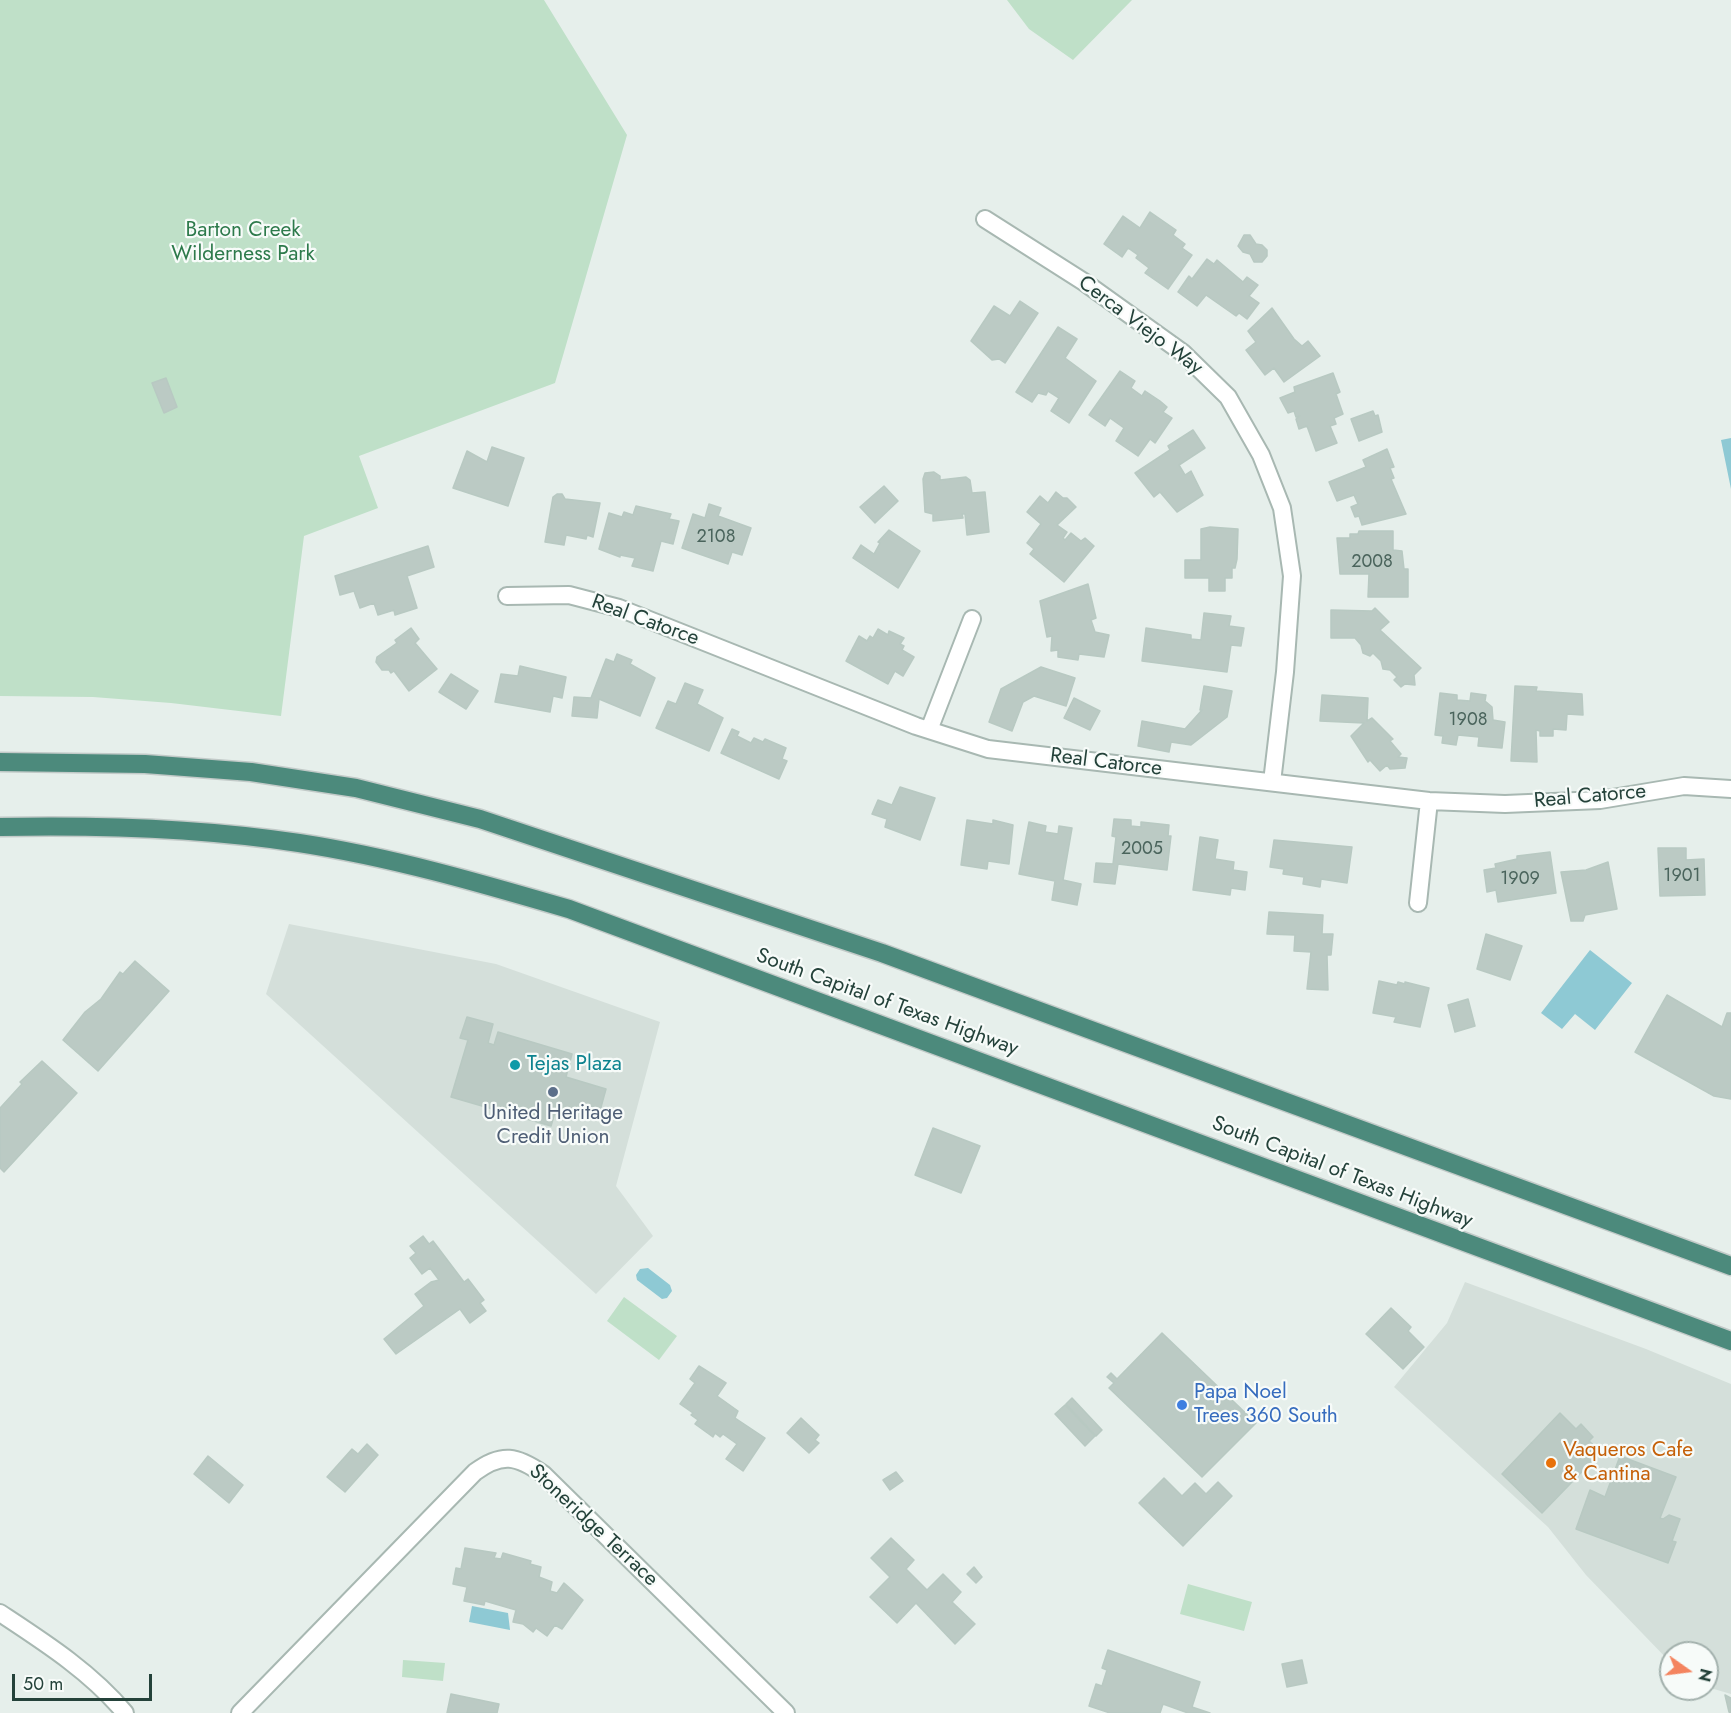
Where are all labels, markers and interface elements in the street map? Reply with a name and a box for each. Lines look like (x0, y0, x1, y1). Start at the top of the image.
park label: Barton Creek Wilderness Park (171, 218, 315, 268)
street label: Cerca Viejo Way (1073, 271, 1207, 381)
house number: 2108 (697, 527, 735, 549)
house number: 2008 (1351, 552, 1393, 574)
street label: Real Catorce (588, 590, 702, 652)
house number: 1908 (1448, 710, 1488, 732)
street label: Real Catorce (1049, 744, 1163, 782)
street label: Real Catorce (1533, 780, 1647, 814)
house number: 2005 (1121, 839, 1163, 861)
house number: 1901 (1663, 866, 1701, 888)
house number: 1909 (1500, 869, 1540, 891)
street label: South Capital of Texas Highway (753, 944, 1021, 1062)
place label: Tejas Plaza (527, 1052, 622, 1078)
marker: Tejas Plaza (508, 1058, 522, 1072)
marker: United Heritage Credit Union (546, 1085, 560, 1099)
place label: United Heritage Credit Union (483, 1101, 623, 1151)
street label: South Capital of Texas Highway (1208, 1112, 1476, 1234)
place label: Papa Noel Trees 360 South (1194, 1380, 1338, 1430)
marker: Papa Noel Trees 360 South (1175, 1398, 1189, 1412)
place label: Vaqueros Cafe & Cantina (1563, 1438, 1693, 1488)
marker: Vaqueros Cafe & Cantina (1544, 1456, 1558, 1470)
street label: Stoneridge Terrace (523, 1460, 663, 1592)
north arrow (1659, 1641, 1719, 1701)
scale bar (15, 1662, 154, 1700)
text: N (1692, 1666, 1718, 1684)
text: 50 m (23, 1671, 63, 1697)

